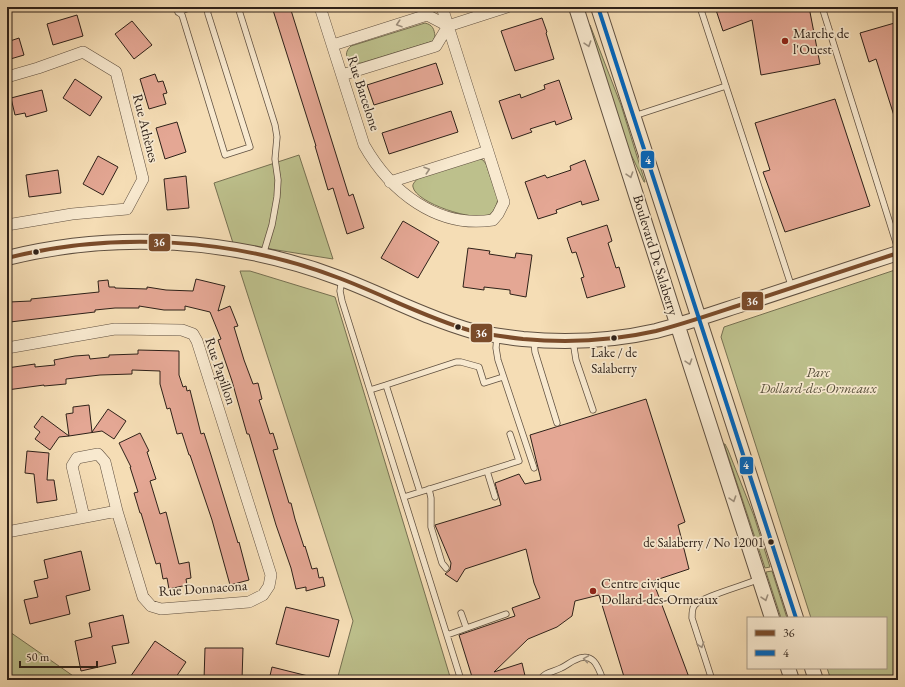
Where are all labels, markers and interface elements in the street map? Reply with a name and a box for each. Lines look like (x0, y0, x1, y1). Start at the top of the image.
one-way arrow (395, 19, 402, 28)
place label: Marche de l'Ouest (793, 24, 850, 58)
marker: Marche de l'Ouest (780, 36, 790, 46)
one-way arrow (583, 40, 592, 47)
street label: Rue Barcelone (343, 53, 385, 133)
street label: Rue Athènes (129, 92, 163, 164)
line badge: 4 (640, 150, 655, 169)
text: 4 (645, 153, 651, 167)
one-way arrow (424, 166, 431, 175)
one-way arrow (626, 171, 634, 178)
street label: Boulevard De Salaberry (629, 192, 683, 318)
line badge: 36 (148, 233, 171, 252)
text: 36 (153, 235, 165, 249)
unlabelled marker (31, 247, 41, 257)
line badge: 36 (741, 291, 764, 311)
text: 36 (746, 294, 758, 308)
unlabelled marker (453, 322, 463, 332)
line badge: 36 (470, 323, 493, 343)
text: 36 (475, 326, 487, 340)
marker: Lake / de Salaberry (609, 333, 619, 343)
street label: Rue Papillon (201, 335, 241, 408)
place label: Lake / de Salaberry (591, 344, 637, 377)
one-way arrow (684, 358, 693, 365)
park label: Parc Dollard-des-Ormeaux (759, 363, 877, 397)
line badge: 4 (739, 456, 754, 475)
text: 4 (743, 458, 749, 472)
one-way arrow (728, 496, 737, 503)
place label: de Salaberry / No 12001 (643, 534, 764, 551)
marker: de Salaberry / No 12001 (766, 537, 776, 547)
place label: Centre civique Dollard-des-Ormeaux (601, 574, 718, 608)
street label: Rue Donnacona (158, 576, 248, 600)
marker: Centre civique Dollard-des-Ormeaux (588, 586, 598, 596)
one-way arrow (760, 595, 769, 602)
legend (747, 617, 887, 669)
text: 36 (783, 625, 795, 641)
one-way arrow (696, 641, 705, 648)
scale bar (20, 643, 97, 669)
text: 4 (783, 645, 789, 661)
text: 50 m (26, 649, 50, 665)
one-way arrow (583, 655, 590, 664)

